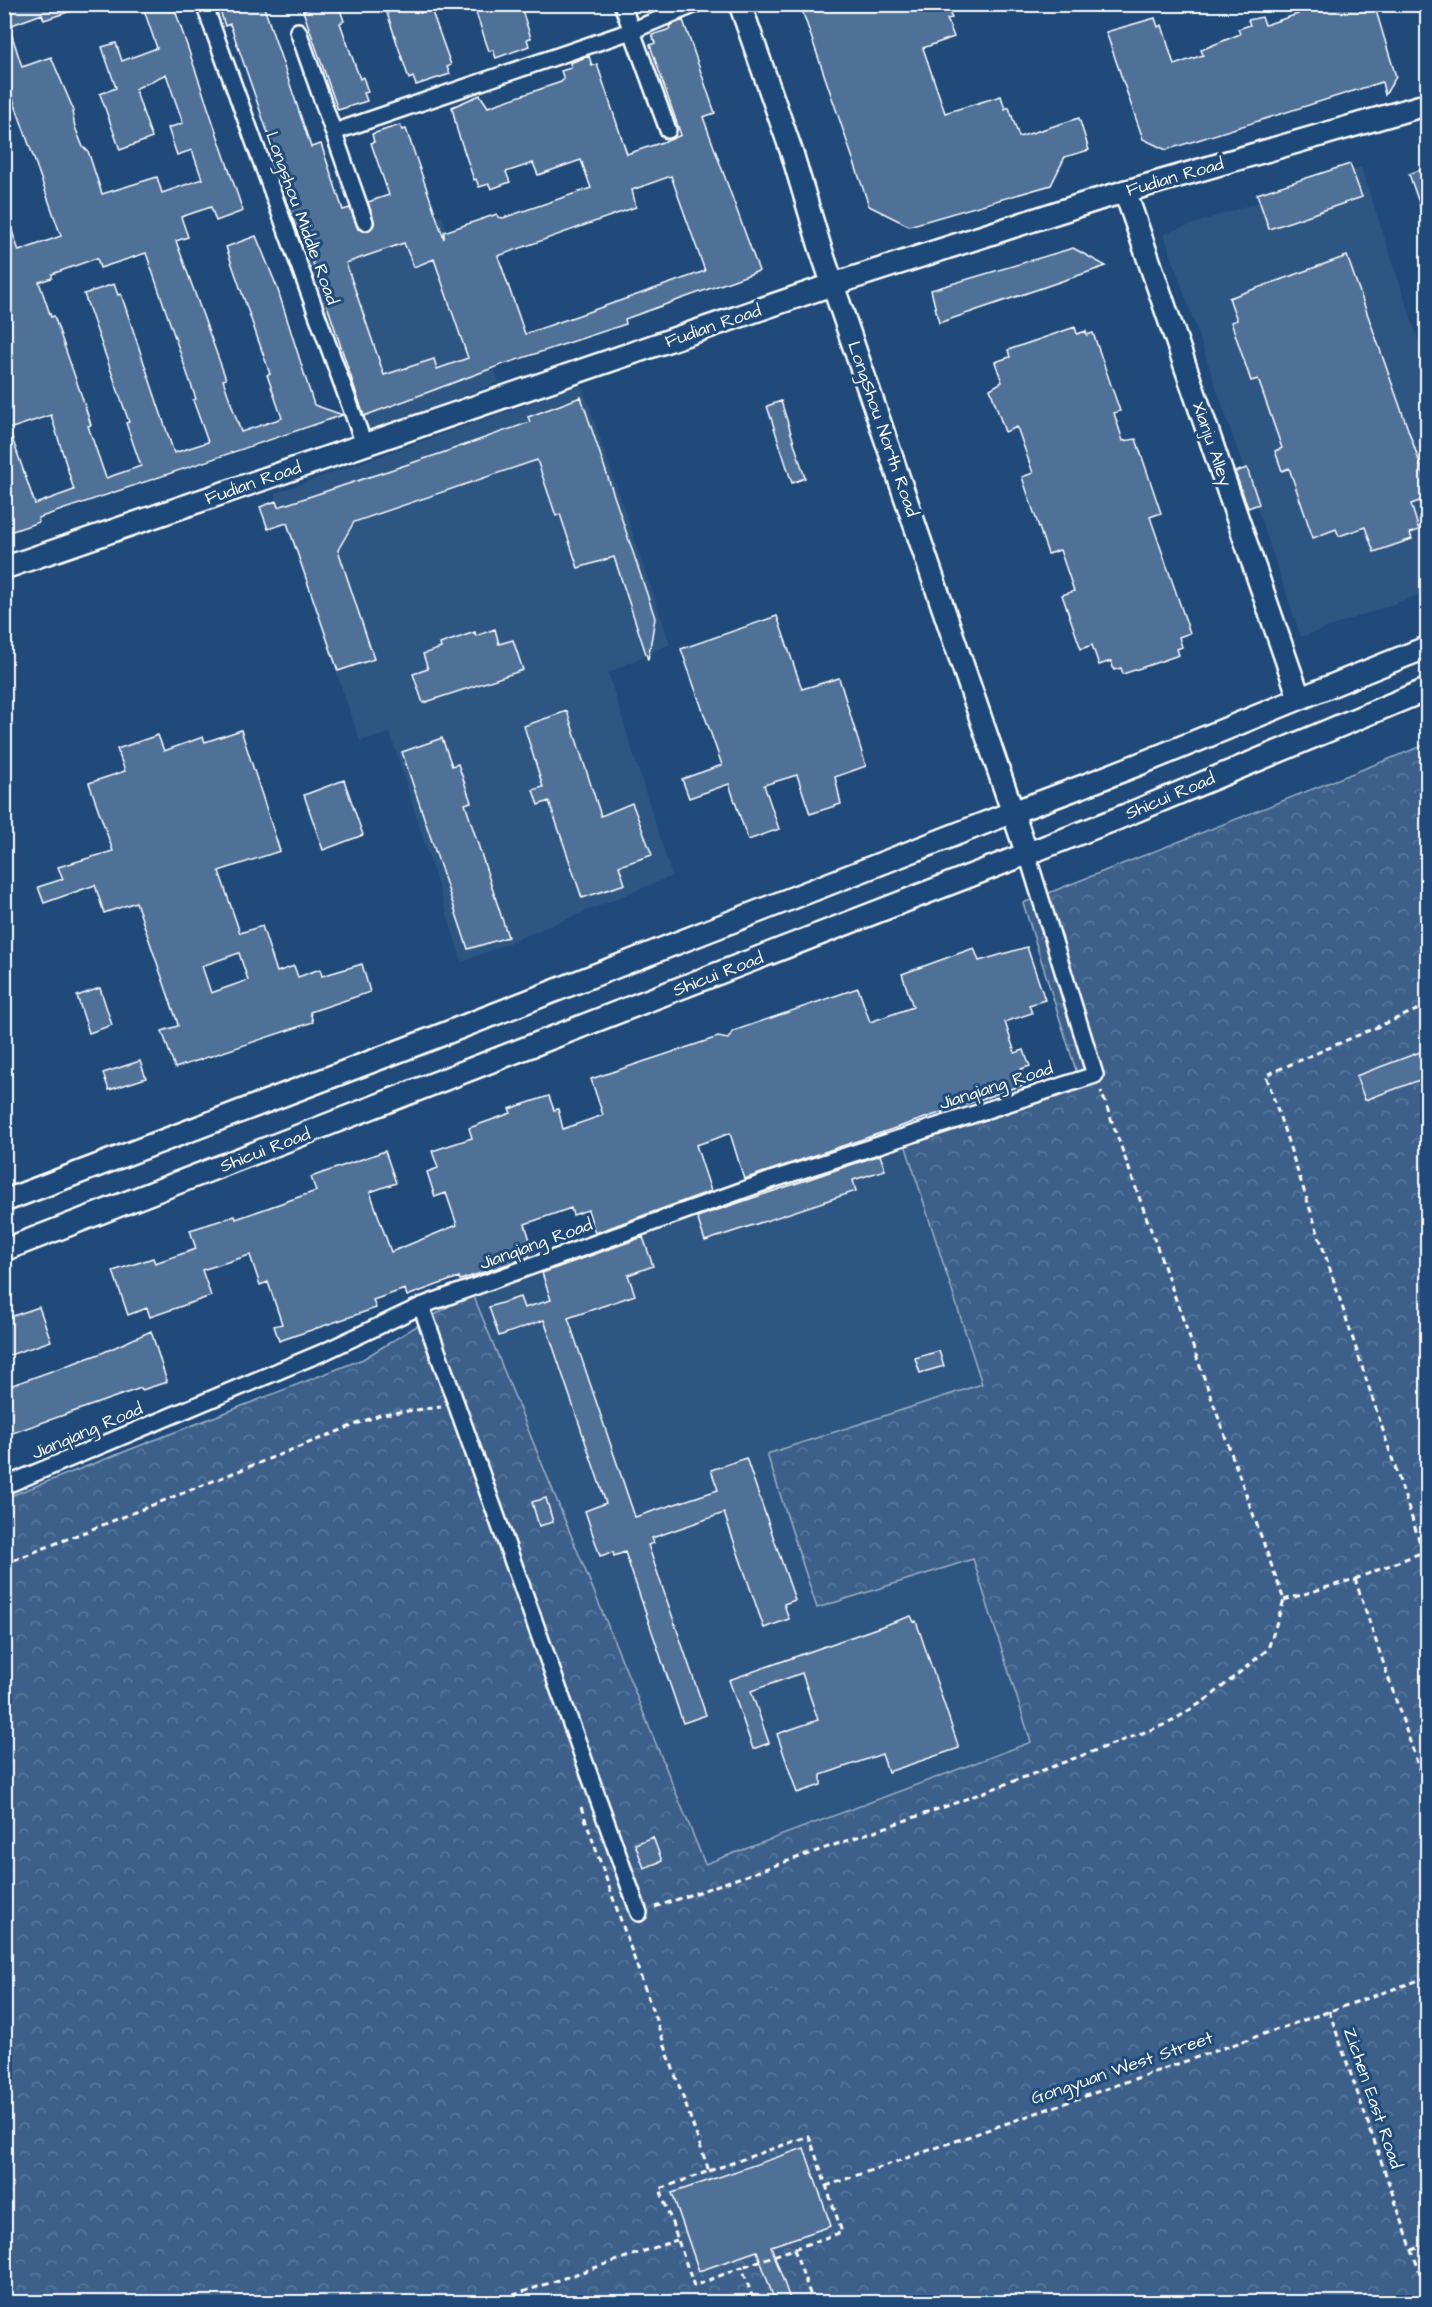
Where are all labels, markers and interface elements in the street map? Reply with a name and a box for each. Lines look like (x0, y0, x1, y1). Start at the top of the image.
street label: Longshou Middle Road (258, 128, 345, 308)
street label: Fudian Road (1123, 151, 1227, 203)
street label: Fudian Road (662, 298, 764, 354)
street label: LongShou North Road (840, 338, 925, 520)
street label: Xianju Alley (1185, 398, 1238, 490)
street label: Fudian Road (202, 455, 304, 511)
street label: Shicui Road (1121, 766, 1219, 826)
street label: Shicui Road (669, 945, 767, 1003)
street label: Jianqiang Road (936, 1056, 1056, 1117)
street label: Shicui Road (216, 1121, 314, 1179)
street label: Jianqiang Road (476, 1212, 596, 1277)
street label: Jianqiang Road (28, 1396, 147, 1467)
street label: Zichen East Road (1337, 2024, 1409, 2172)
street label: Gongyuan West Street (1028, 2025, 1217, 2112)

